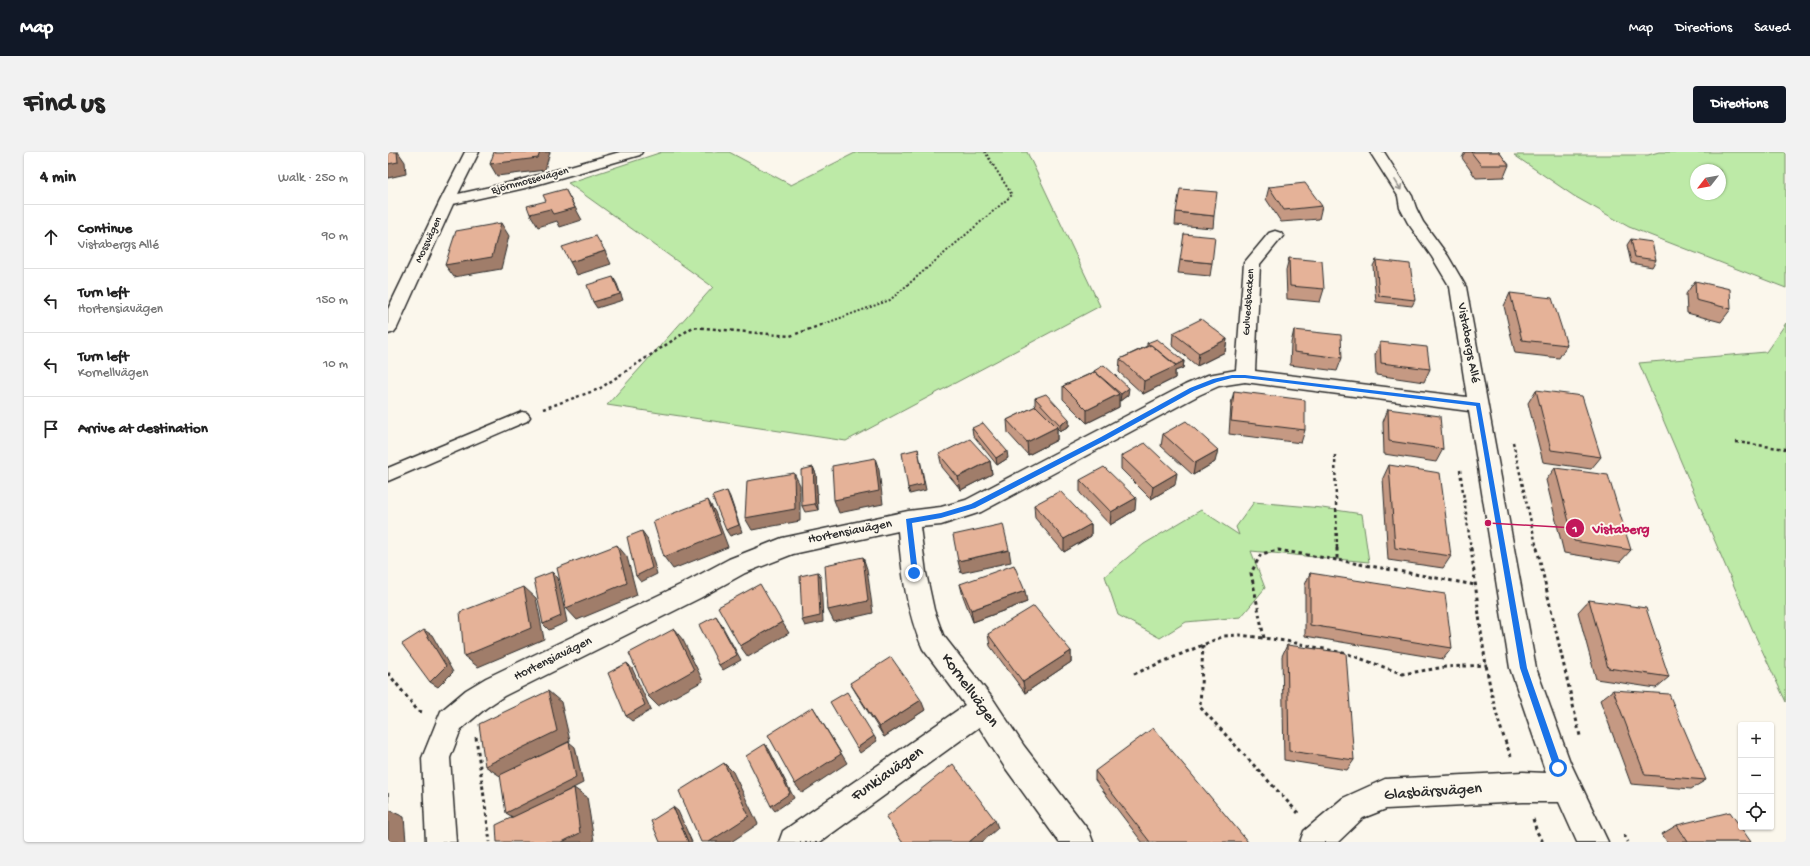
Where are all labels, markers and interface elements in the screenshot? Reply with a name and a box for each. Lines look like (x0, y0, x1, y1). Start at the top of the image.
text: Map (20, 17, 53, 40)
text: Map (1629, 20, 1653, 37)
text: Directions (1675, 20, 1732, 37)
text: Saved (1754, 20, 1790, 37)
button: Directions (1693, 86, 1786, 123)
text: Find us (24, 88, 104, 121)
north arrow (1690, 164, 1726, 200)
street label: Björnmossevägen (489, 165, 570, 197)
text: 4 min (40, 168, 76, 188)
text: Walk · 250 m (278, 171, 348, 186)
one-way arrow (1394, 179, 1402, 190)
street label: Mossvägen (413, 214, 445, 265)
text: Continue (78, 220, 132, 238)
icon: ahead (40, 226, 62, 248)
text: 90 m (322, 229, 348, 244)
text: Vistabergs Allé (78, 238, 159, 253)
street label: Gulvedsbacken (1241, 267, 1257, 336)
text: Turn left (78, 284, 129, 302)
icon: left (40, 290, 62, 312)
text: 150 m (316, 293, 348, 308)
street label: Vistabergs Allé (1453, 301, 1482, 384)
text: Hortensiavägen (78, 302, 163, 317)
text: Turn left (78, 348, 129, 366)
icon: left (40, 354, 62, 376)
text: 10 m (323, 357, 348, 372)
text: Kornellvägen (78, 366, 148, 381)
icon: arrive (40, 418, 62, 440)
text: Arrive at destination (78, 420, 208, 438)
callout: Vistaberg (1565, 515, 1658, 541)
street label: Hortensiavägen (807, 516, 894, 547)
text: Vistaberg (1592, 522, 1650, 539)
text: 1 (1572, 523, 1578, 537)
route end (905, 564, 923, 582)
street label: Hortensiavägen (512, 633, 595, 684)
street label: Kornellvägen (936, 650, 1002, 732)
map controls (1738, 722, 1774, 830)
button: + (1738, 722, 1774, 758)
street label: Funkiavägen (847, 743, 928, 807)
button: − (1738, 758, 1774, 794)
route start (1549, 759, 1567, 777)
street label: Glasbärsvägen (1383, 780, 1483, 806)
button: locate (1738, 794, 1774, 830)

